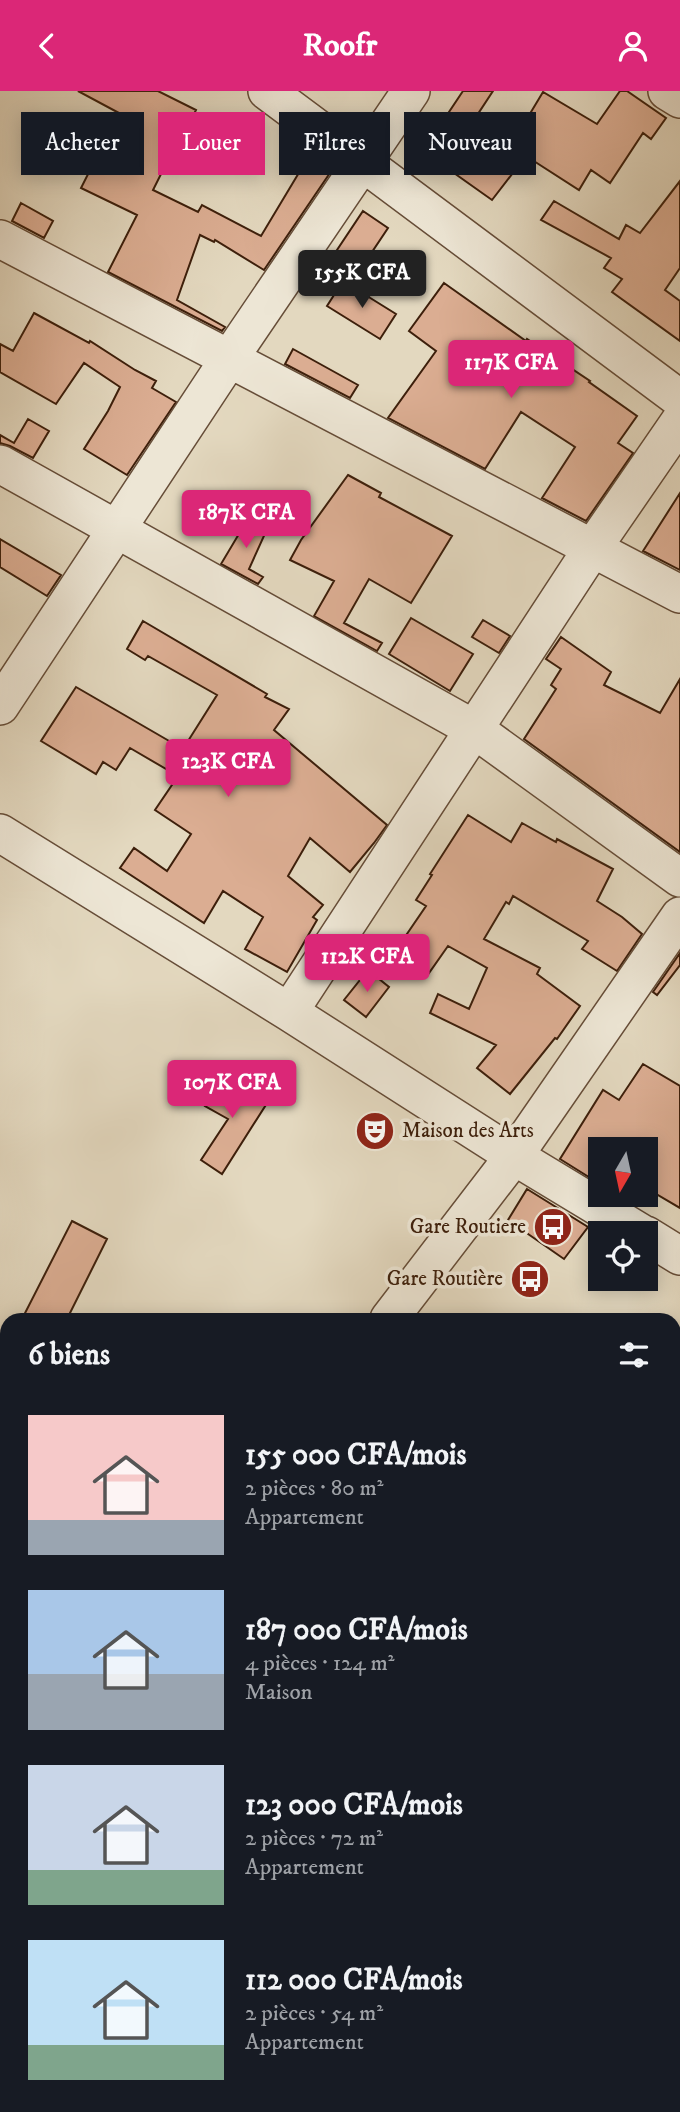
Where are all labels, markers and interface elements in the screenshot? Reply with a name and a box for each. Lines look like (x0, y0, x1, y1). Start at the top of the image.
text: Roofr (303, 26, 377, 66)
icon: back (28, 27, 66, 65)
icon: person (614, 27, 652, 65)
chip: Acheter (21, 112, 144, 175)
chip: Louer (158, 112, 265, 175)
chip: Filtres (279, 112, 390, 175)
chip: Nouveau (404, 112, 536, 175)
pin: 155K CFA (290, 251, 434, 310)
text: 155K CFA (314, 258, 410, 287)
pin: 117K CFA (439, 341, 583, 400)
text: 117K CFA (464, 348, 558, 377)
pin: 187K CFA (174, 491, 318, 550)
text: 187K CFA (198, 498, 294, 527)
pin: 123K CFA (156, 739, 300, 799)
text: 123K CFA (182, 747, 274, 776)
pin: 112K CFA (295, 935, 439, 994)
text: 112K CFA (321, 942, 413, 971)
pin: 107K CFA (160, 1061, 304, 1120)
text: 107K CFA (183, 1068, 281, 1097)
theatre icon: Maison des Arts (354, 1110, 396, 1152)
place label: Maison des Arts (402, 1118, 534, 1144)
north arrow (588, 1137, 658, 1207)
map controls (588, 1137, 658, 1291)
bus stop icon: Gare Routiere (532, 1206, 574, 1248)
place label: Gare Routiere (410, 1214, 526, 1240)
button: locate (588, 1221, 658, 1291)
bus stop icon: Gare Routière (509, 1258, 551, 1300)
place label: Gare Routière (387, 1266, 503, 1292)
icon: filters (615, 1336, 653, 1374)
text: 6 biens (28, 1337, 110, 1374)
text: 155 000 CFA/mois (245, 1437, 467, 1474)
icon: home (84, 1443, 168, 1527)
text: 2 pièces · 80 m² (245, 1474, 384, 1503)
text: Appartement (245, 1503, 364, 1532)
text: 187 000 CFA/mois (245, 1612, 468, 1649)
icon: home (84, 1618, 168, 1702)
text: 4 pièces · 124 m² (245, 1649, 395, 1678)
text: Maison (245, 1678, 313, 1707)
text: 123 000 CFA/mois (245, 1787, 463, 1824)
icon: home (84, 1793, 168, 1877)
text: 2 pièces · 72 m² (245, 1824, 383, 1853)
text: Appartement (245, 1853, 364, 1882)
text: 112 000 CFA/mois (245, 1962, 463, 1999)
icon: home (84, 1968, 168, 2052)
text: 2 pièces · 54 m² (245, 1999, 383, 2028)
text: Appartement (245, 2028, 364, 2057)

